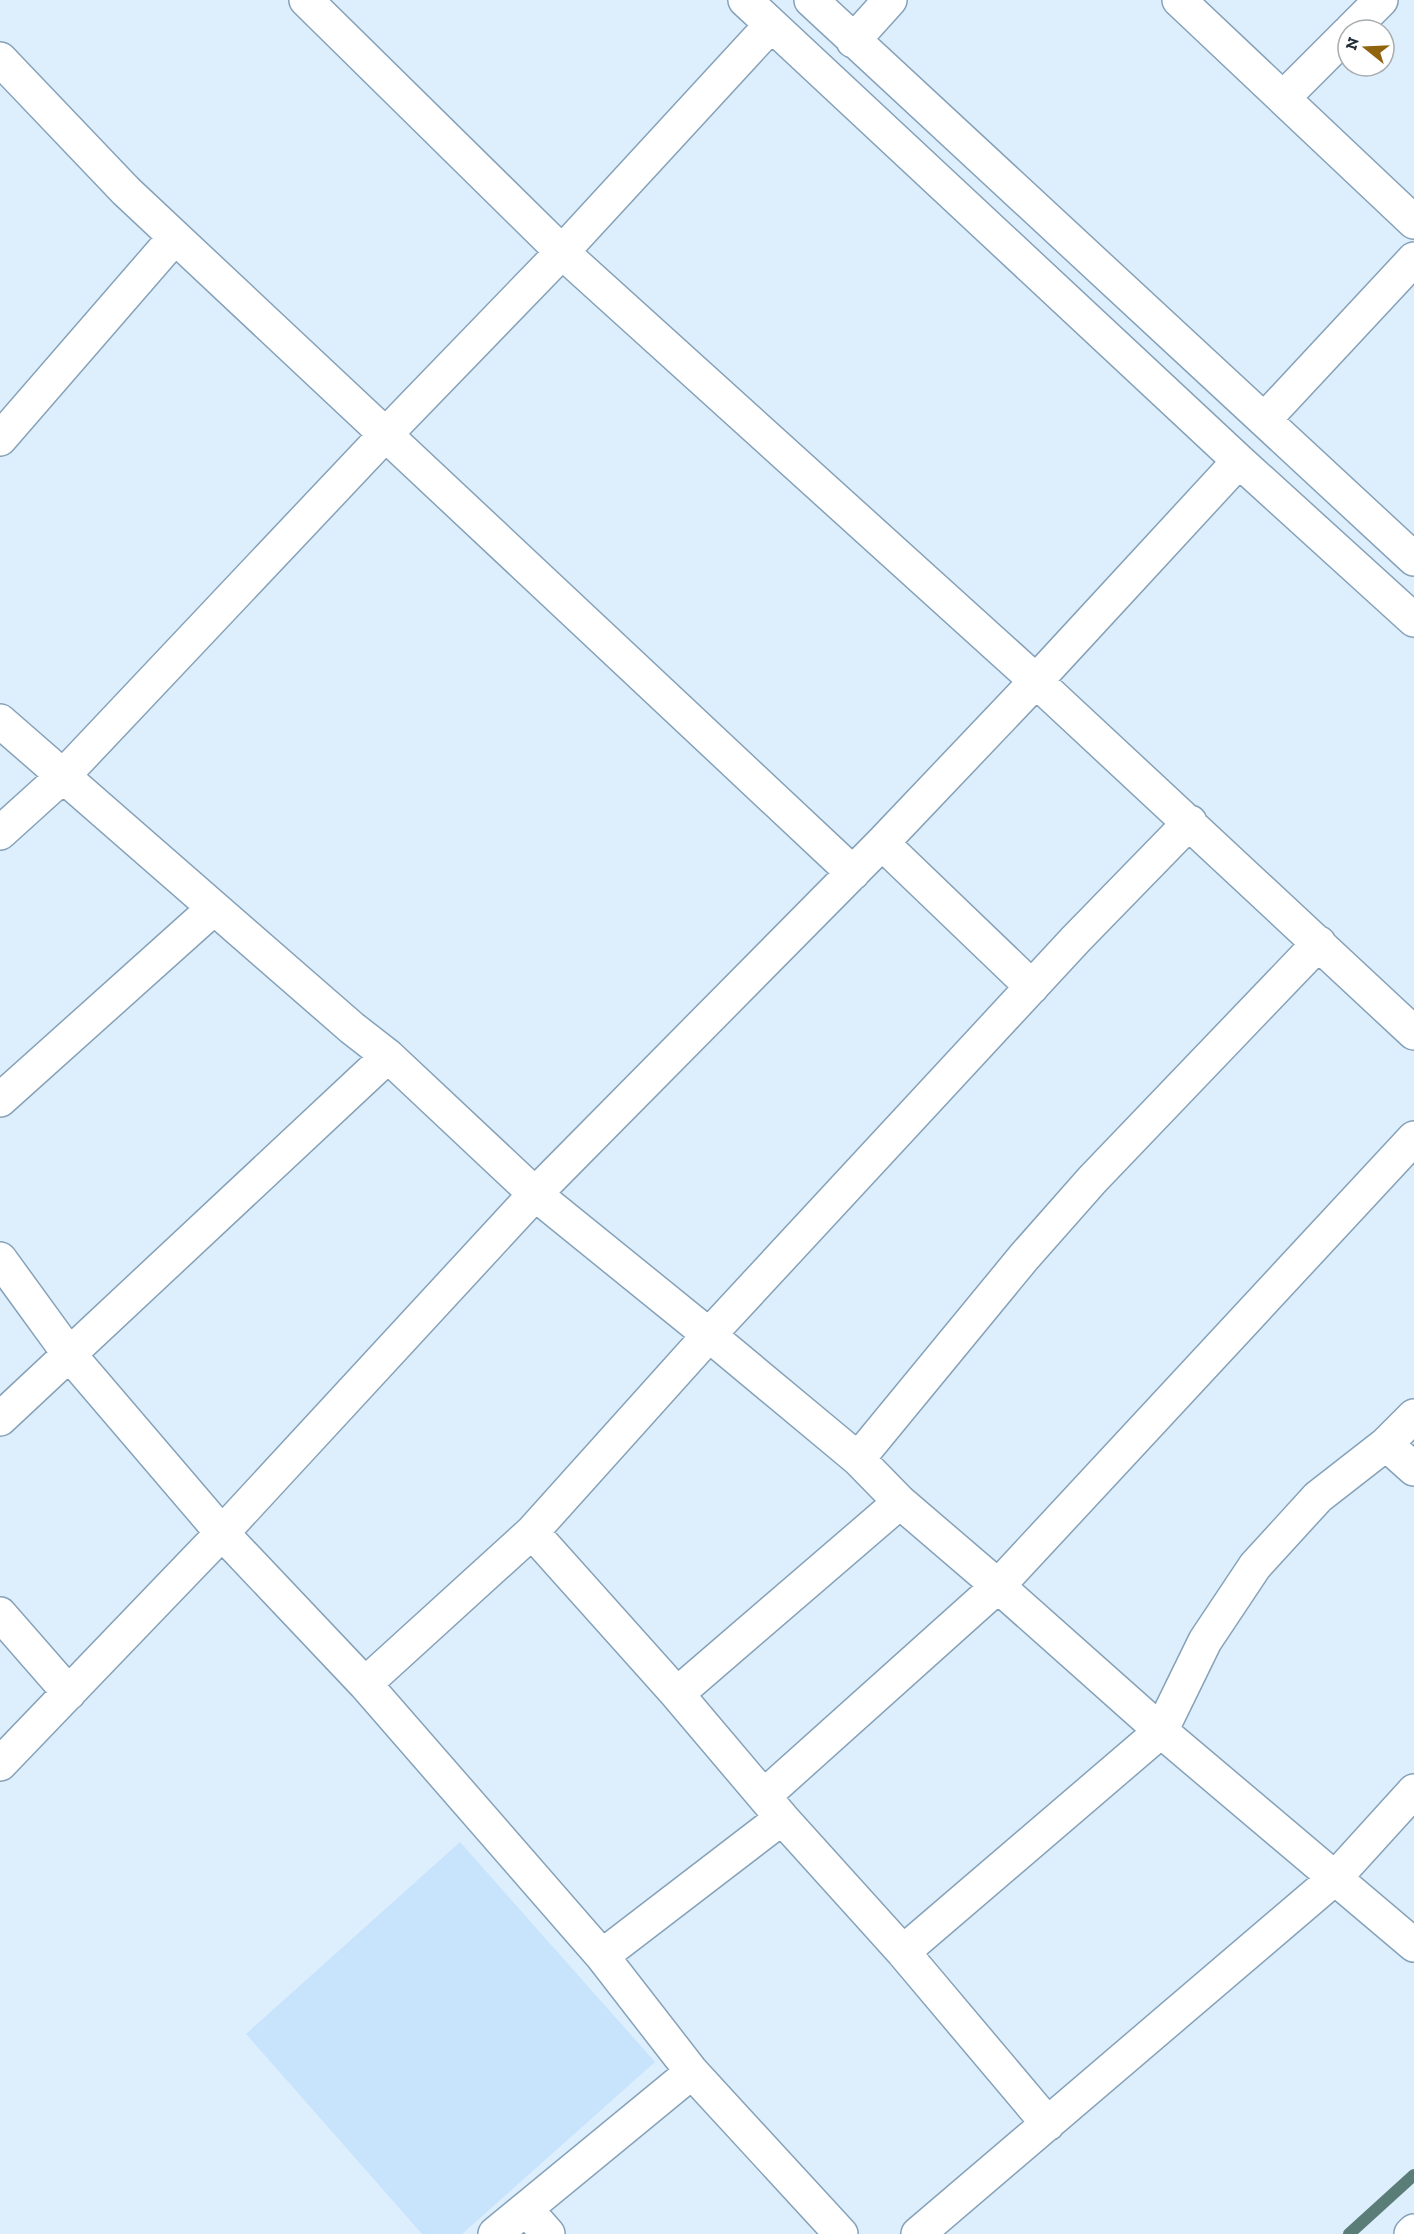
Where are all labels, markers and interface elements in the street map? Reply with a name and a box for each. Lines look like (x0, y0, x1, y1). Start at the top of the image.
north arrow (1336, 18, 1396, 78)
text: N (1341, 35, 1363, 52)

